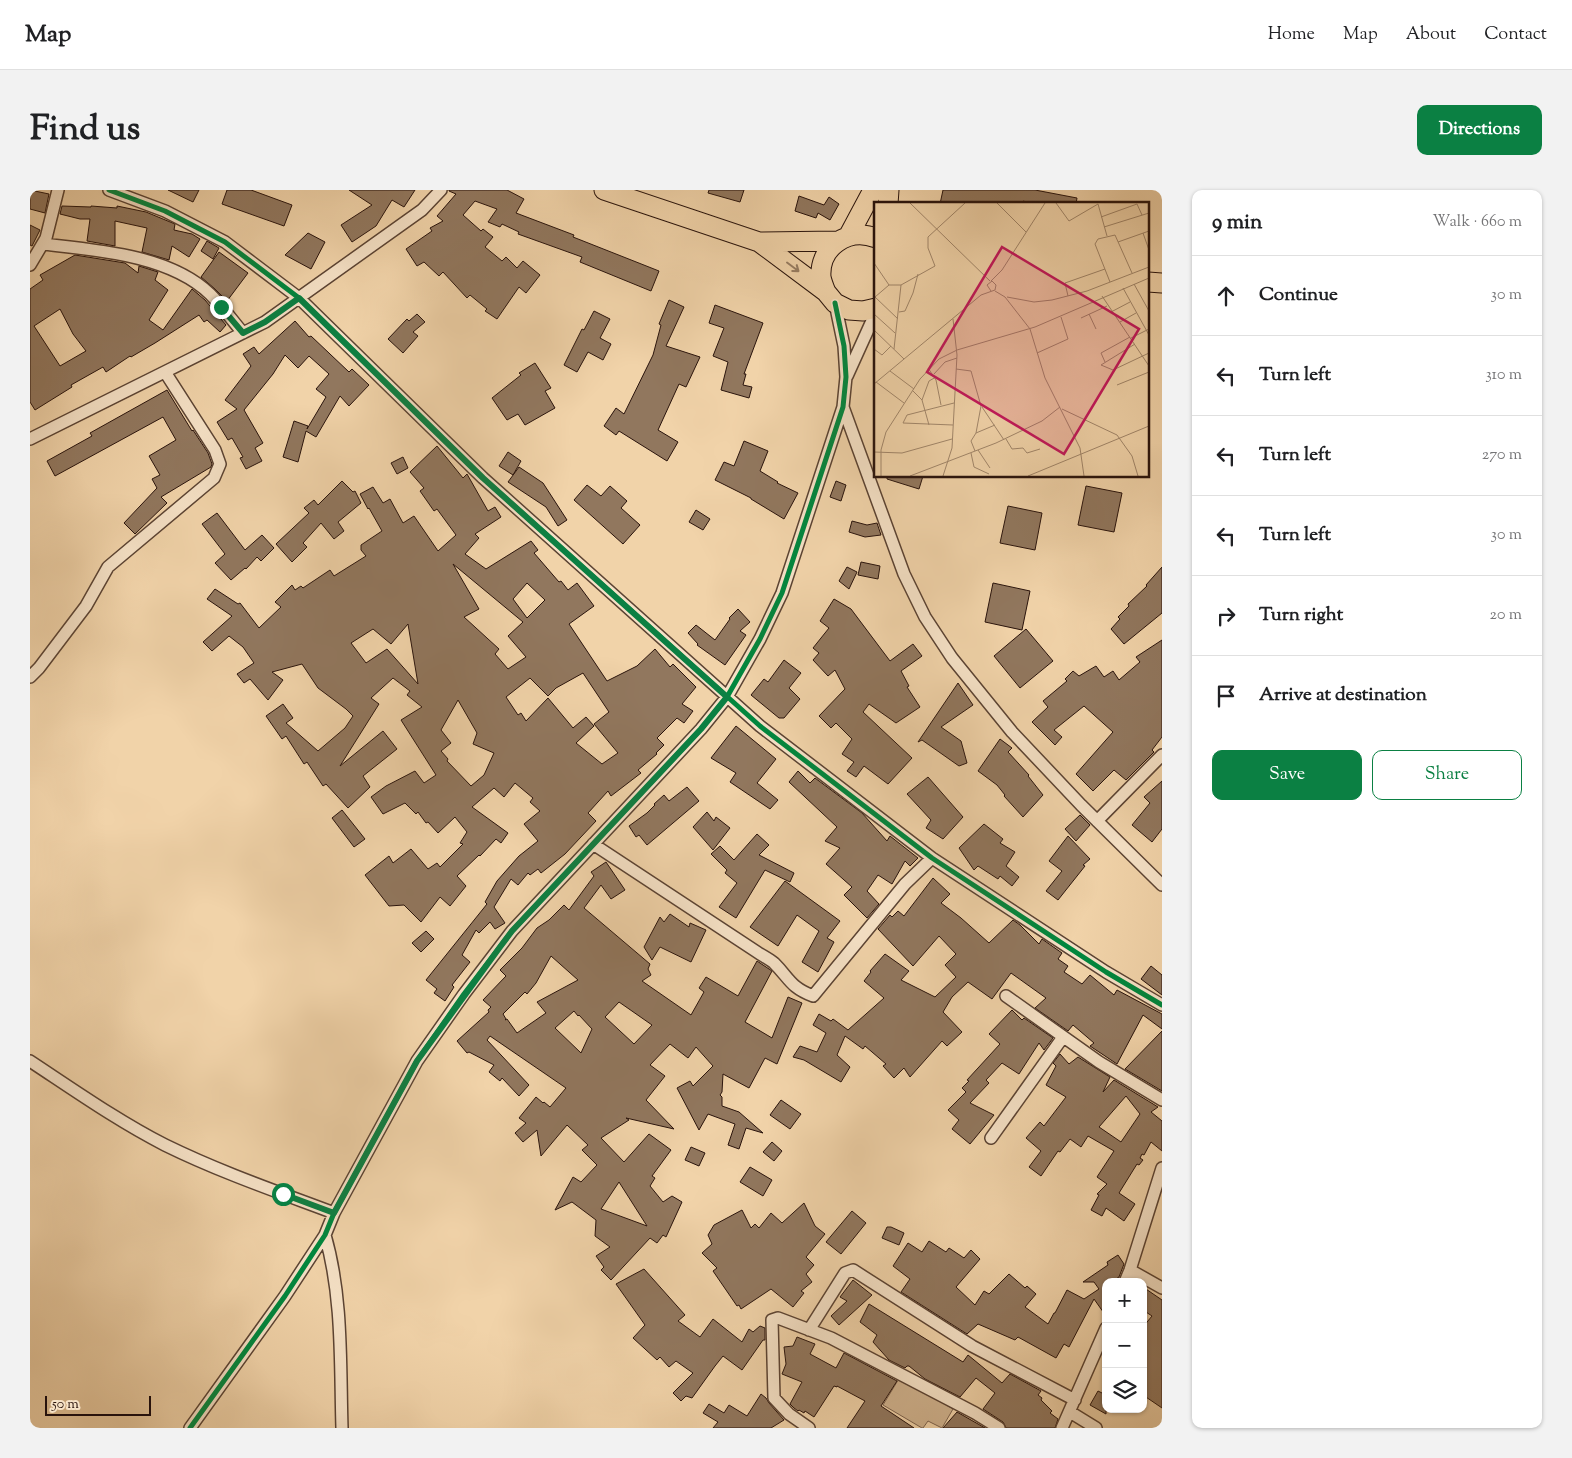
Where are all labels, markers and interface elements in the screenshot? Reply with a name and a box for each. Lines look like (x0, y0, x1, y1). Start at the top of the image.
text: Map (25, 18, 71, 52)
text: Home (1268, 22, 1315, 48)
text: Map (1343, 22, 1378, 48)
text: About (1406, 22, 1456, 48)
text: Contact (1484, 22, 1547, 48)
text: Find us (30, 105, 140, 156)
button: Directions (1417, 105, 1542, 155)
inset map (874, 202, 1150, 478)
text: 9 min (1212, 208, 1262, 238)
text: Walk · 660 m (1433, 211, 1522, 234)
one-way arrow (786, 262, 800, 272)
icon: ahead (1212, 282, 1240, 310)
text: Continue (1259, 282, 1338, 309)
text: 30 m (1491, 284, 1522, 307)
route end (210, 296, 233, 319)
icon: left (1212, 362, 1240, 390)
text: Turn left (1259, 362, 1331, 389)
text: 310 m (1485, 364, 1522, 387)
icon: left (1212, 442, 1240, 470)
text: Turn left (1259, 442, 1331, 469)
text: 270 m (1482, 444, 1522, 467)
icon: left (1212, 522, 1240, 550)
text: Turn left (1259, 522, 1331, 549)
text: 30 m (1491, 524, 1522, 547)
icon: right (1212, 602, 1240, 630)
text: Turn right (1259, 602, 1343, 629)
text: 20 m (1489, 604, 1522, 627)
icon: arrive (1212, 682, 1240, 710)
text: Arrive at destination (1259, 682, 1427, 709)
button: Save (1212, 750, 1362, 800)
button: Share (1372, 750, 1522, 800)
route start (272, 1183, 295, 1206)
map controls (1102, 1278, 1147, 1413)
button: + (1102, 1278, 1147, 1323)
button: − (1102, 1323, 1147, 1368)
button: layers (1102, 1368, 1147, 1413)
scale bar (45, 1393, 151, 1416)
text: 50 m (52, 1395, 79, 1415)

